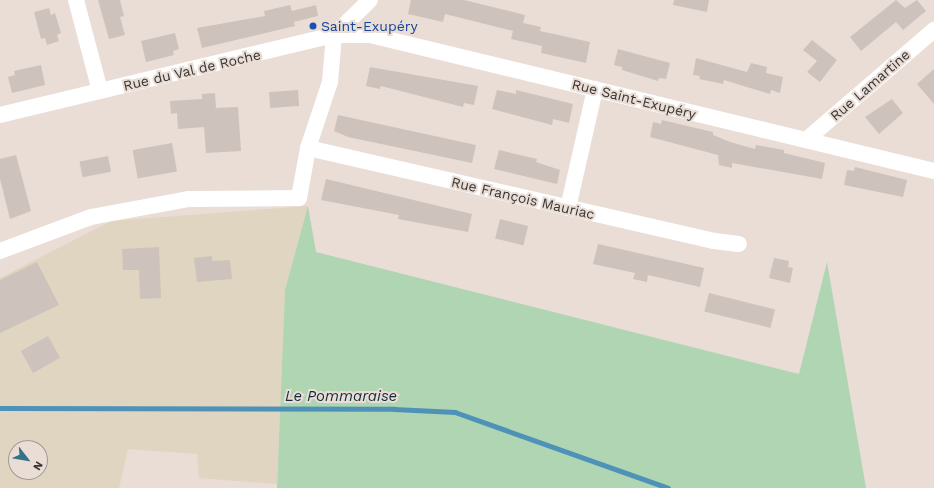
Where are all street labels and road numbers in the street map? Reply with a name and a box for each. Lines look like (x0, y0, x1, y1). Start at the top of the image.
street label: Rue du Val de Roche (121, 46, 263, 94)
street label: Rue Lamartine (827, 46, 913, 124)
street label: Rue Saint-Exupéry (570, 75, 698, 123)
street label: Rue François Mauriac (450, 173, 596, 223)

